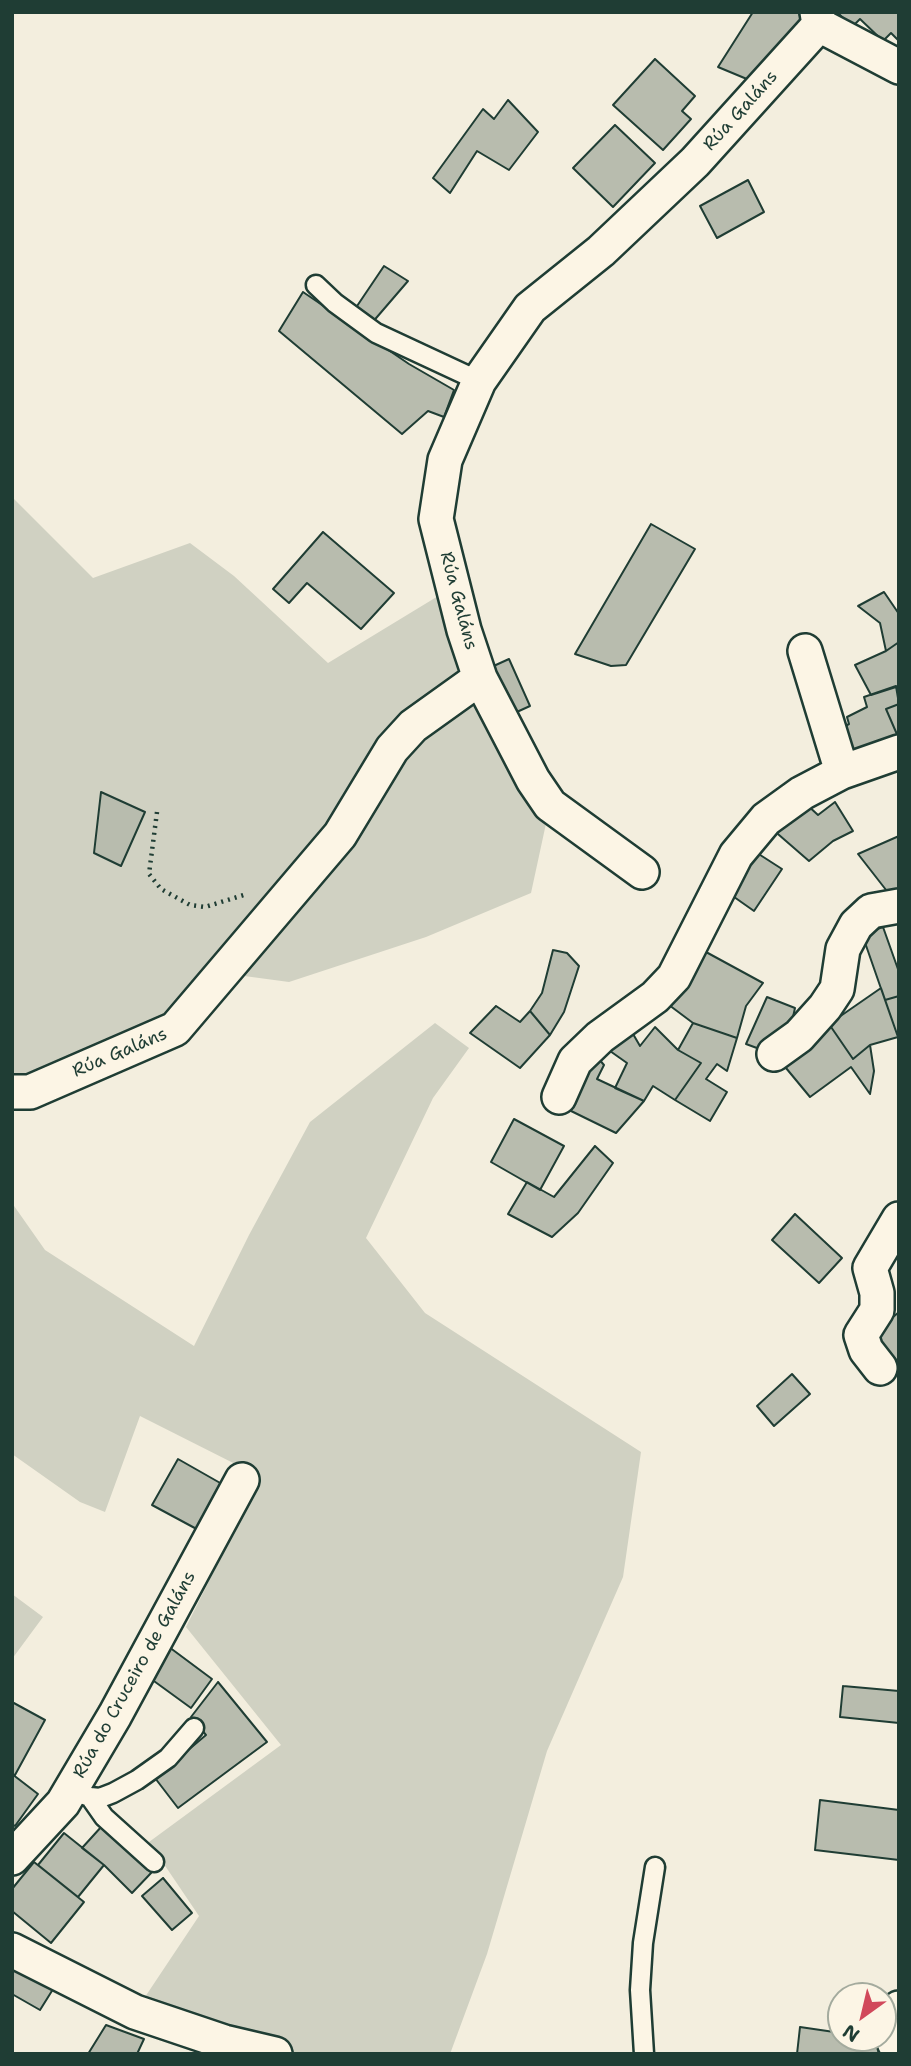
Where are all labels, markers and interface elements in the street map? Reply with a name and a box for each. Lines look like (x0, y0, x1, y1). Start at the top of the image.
street label: Rúa Galáns (699, 66, 783, 156)
street label: Rúa Galáns (435, 550, 481, 652)
street label: Rúa Galáns (69, 1023, 171, 1083)
street label: Rúa do Cruceiro de Galáns (69, 1568, 201, 1782)
north arrow (827, 1982, 897, 2052)
text: N (838, 2019, 864, 2048)

